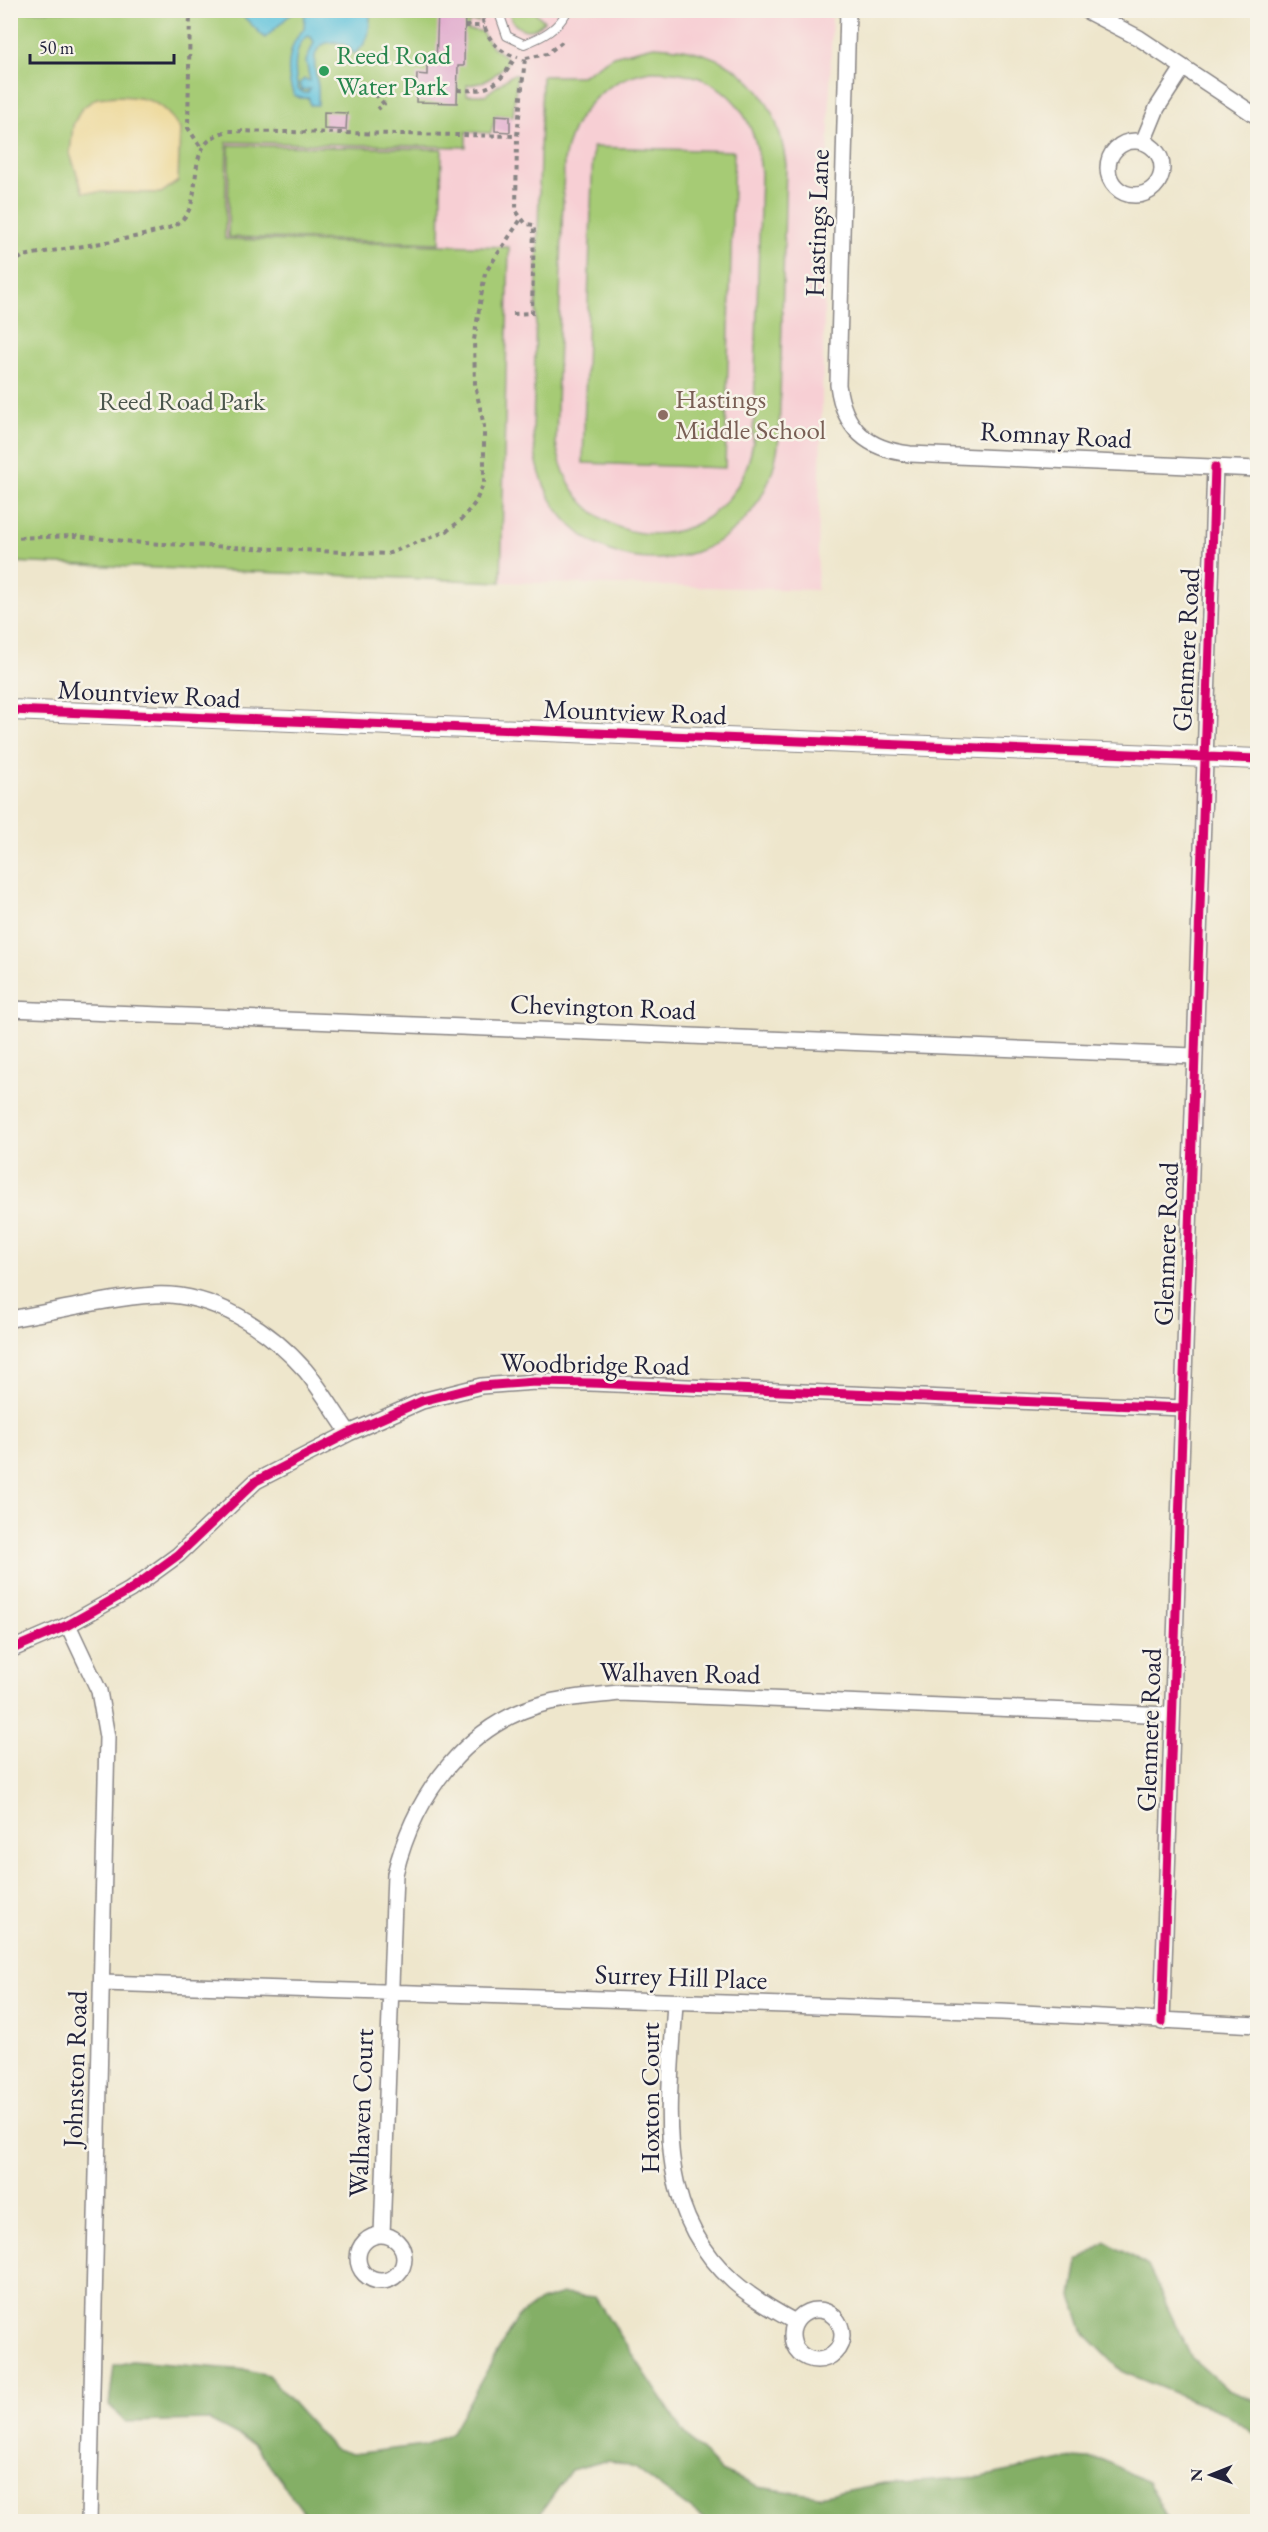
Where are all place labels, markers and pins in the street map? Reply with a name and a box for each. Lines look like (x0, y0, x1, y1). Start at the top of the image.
place label: Reed Road Water Park (336, 37, 452, 103)
marker: Reed Road Water Park (317, 64, 331, 78)
place label: Hastings Middle School (675, 381, 826, 447)
marker: Hastings Middle School (656, 408, 670, 422)

